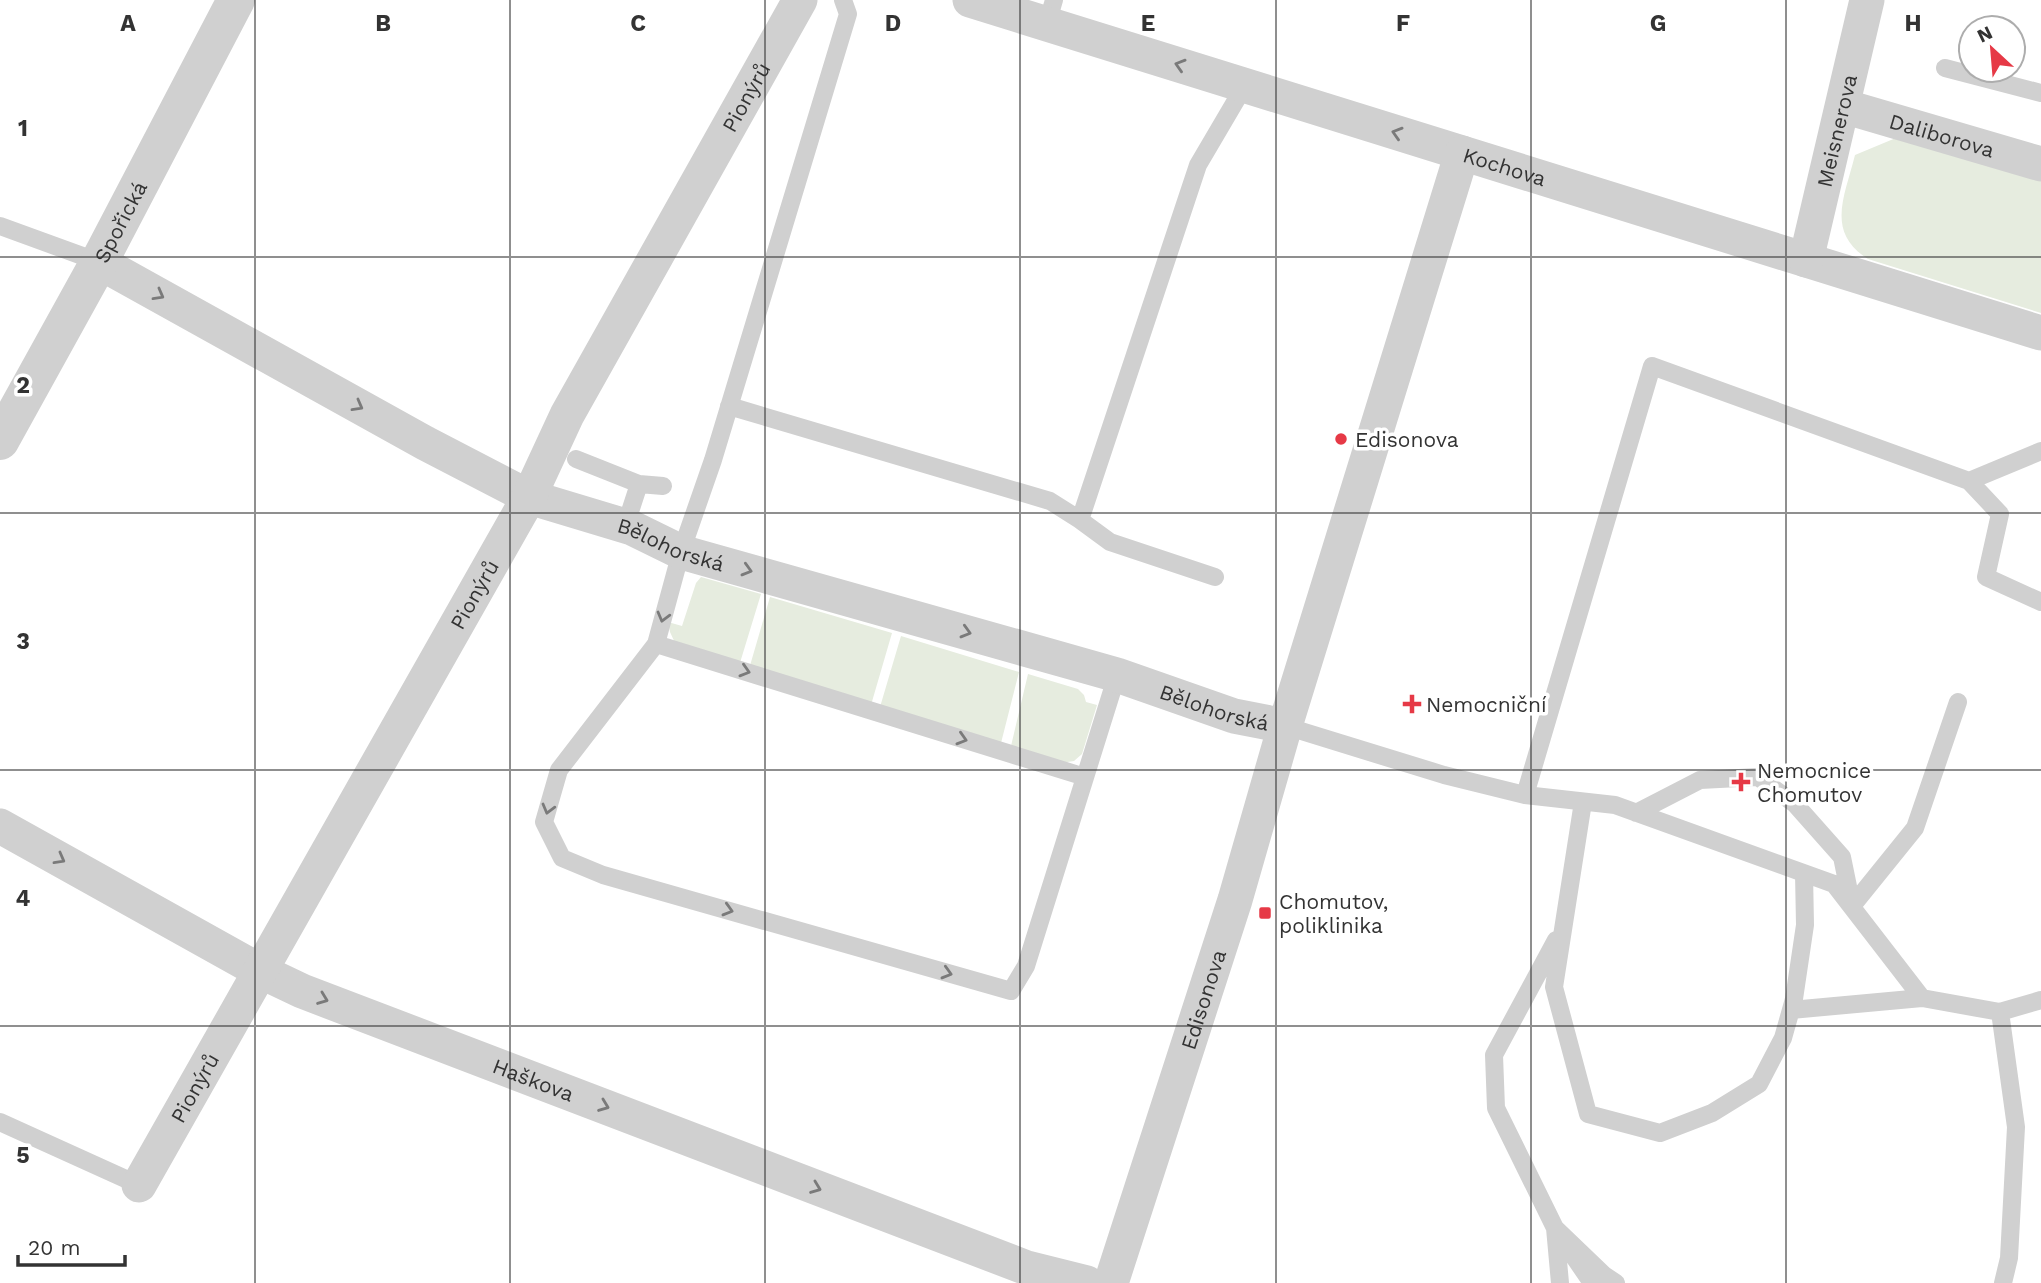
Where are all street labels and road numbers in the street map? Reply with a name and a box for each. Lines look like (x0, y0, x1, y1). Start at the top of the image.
street label: Pionýrů (716, 58, 775, 136)
street label: Meisnerova (1811, 72, 1862, 189)
street label: Daliborova (1886, 108, 1997, 162)
street label: Kochova (1460, 142, 1549, 191)
street label: Spořická (88, 177, 152, 267)
street label: Bělohorská (615, 512, 727, 576)
street label: Pionýrů (444, 555, 503, 634)
street label: Bělohorská (1156, 678, 1271, 735)
street label: Edisonova (1175, 946, 1231, 1053)
street label: Pionýrů (165, 1048, 224, 1127)
street label: Haškova (489, 1053, 578, 1106)

